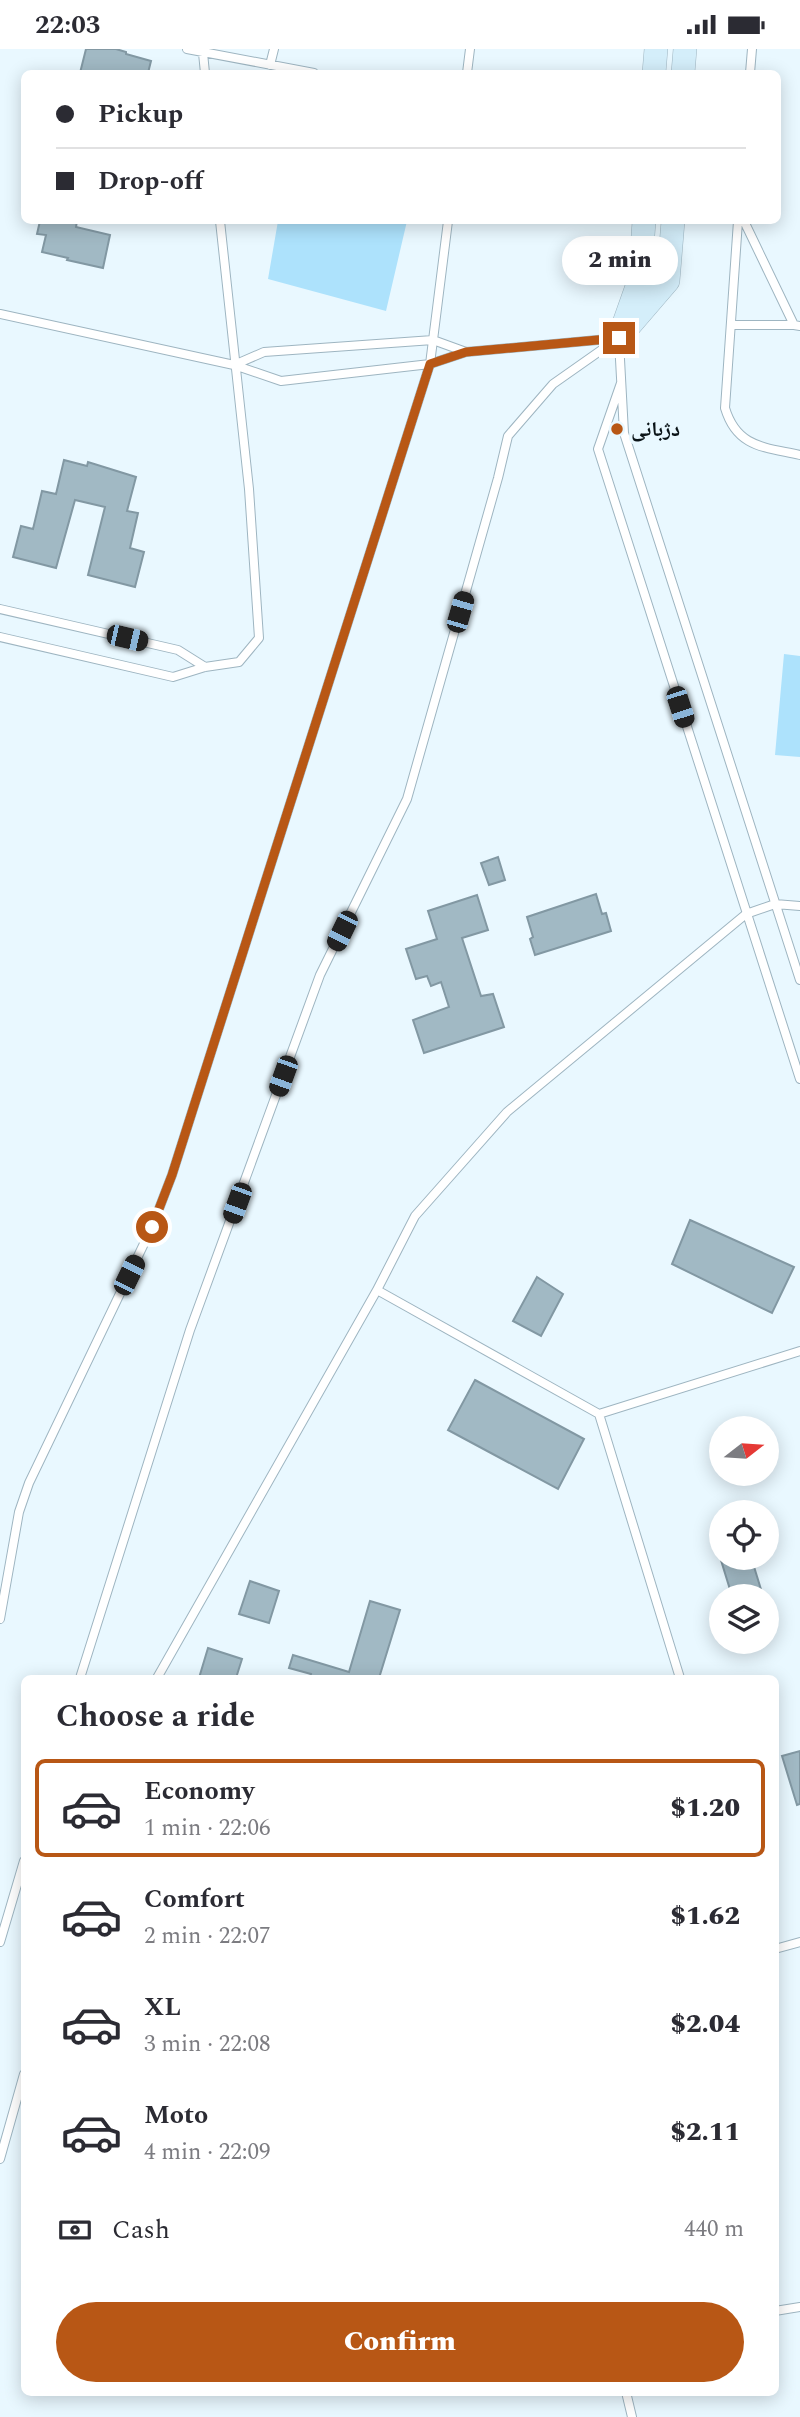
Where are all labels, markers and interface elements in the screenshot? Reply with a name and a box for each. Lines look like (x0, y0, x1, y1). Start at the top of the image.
text: 22:03 (35, 5, 100, 45)
text: Pickup (98, 94, 183, 134)
text: Drop-off (98, 161, 203, 201)
callout: 2 min (561, 237, 677, 285)
text: 2 min (588, 243, 652, 278)
route end (603, 322, 635, 354)
place label: دژبانی (631, 414, 680, 446)
marker: دژبانی (609, 421, 625, 437)
car (445, 589, 476, 635)
car (105, 623, 150, 653)
car (664, 684, 697, 730)
car (324, 908, 361, 954)
car (266, 1053, 301, 1099)
car (220, 1180, 255, 1226)
route start (136, 1211, 168, 1243)
car (111, 1252, 148, 1298)
north arrow (709, 1416, 779, 1486)
map controls (709, 1416, 779, 1654)
button: locate (709, 1500, 779, 1570)
button: layers (709, 1584, 779, 1654)
text: Choose a ride (56, 1692, 255, 1741)
text: Economy (144, 1771, 254, 1811)
icon: car (60, 1777, 123, 1840)
text: $1.20 (670, 1788, 740, 1828)
text: 1 min · 22:06 (144, 1811, 271, 1846)
text: Comfort (144, 1879, 245, 1919)
icon: car (60, 1885, 123, 1948)
text: $1.62 (670, 1896, 740, 1936)
text: 2 min · 22:07 (144, 1919, 271, 1954)
text: XL (144, 1987, 181, 2027)
icon: car (60, 1993, 123, 2056)
text: $2.04 (670, 2004, 740, 2044)
text: 3 min · 22:08 (144, 2027, 271, 2062)
text: Moto (144, 2095, 208, 2135)
icon: car (60, 2101, 123, 2164)
text: $2.11 (670, 2112, 740, 2152)
text: 4 min · 22:09 (144, 2135, 271, 2170)
text: Cash (112, 2210, 170, 2250)
icon: cash (56, 2211, 94, 2249)
text: 440 m (684, 2212, 744, 2247)
button: Confirm (56, 2302, 744, 2382)

